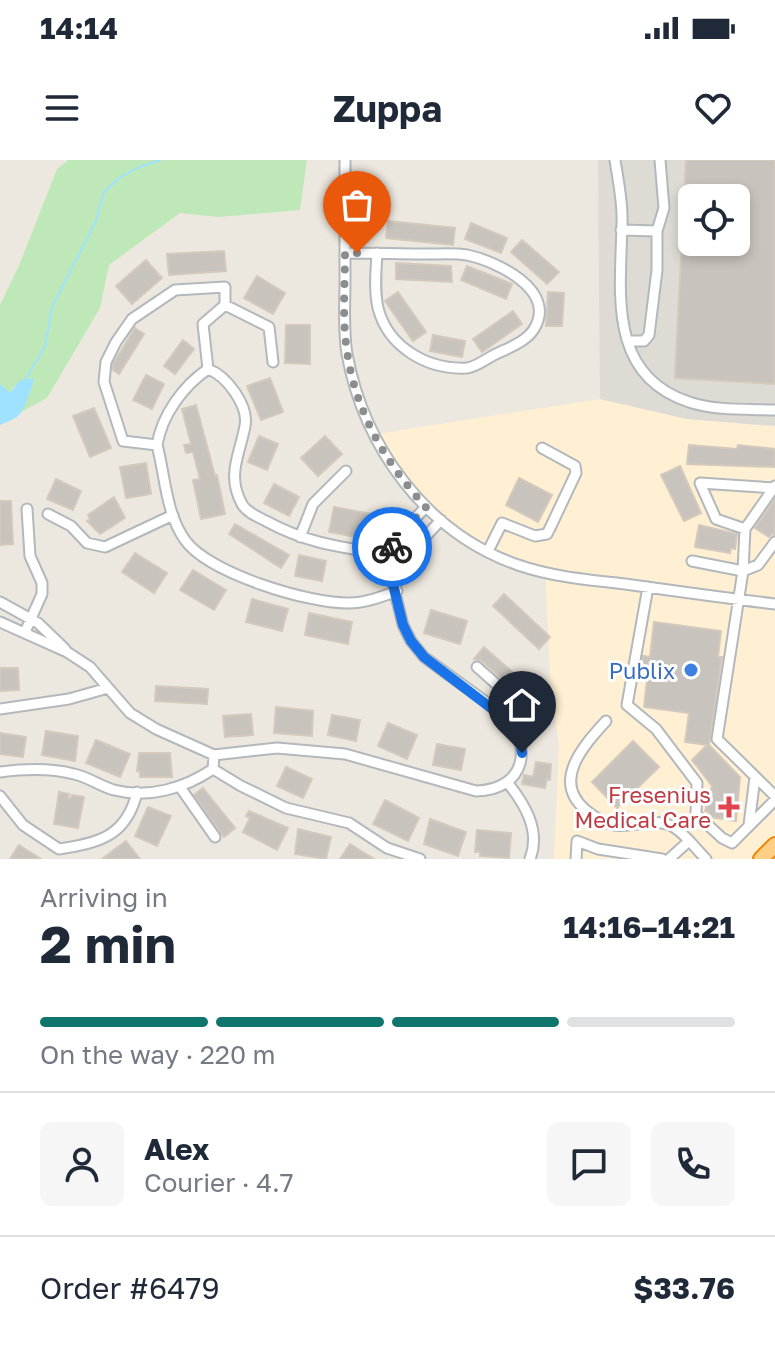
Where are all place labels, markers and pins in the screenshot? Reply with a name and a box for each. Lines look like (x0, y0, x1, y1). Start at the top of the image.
pin (323, 171, 391, 253)
place label: Publix (609, 657, 675, 684)
marker: Publix (682, 661, 700, 679)
pin (488, 671, 556, 753)
place label: Fresenius Medical Care (574, 781, 711, 833)
marker: Fresenius Medical Care (718, 796, 740, 818)

